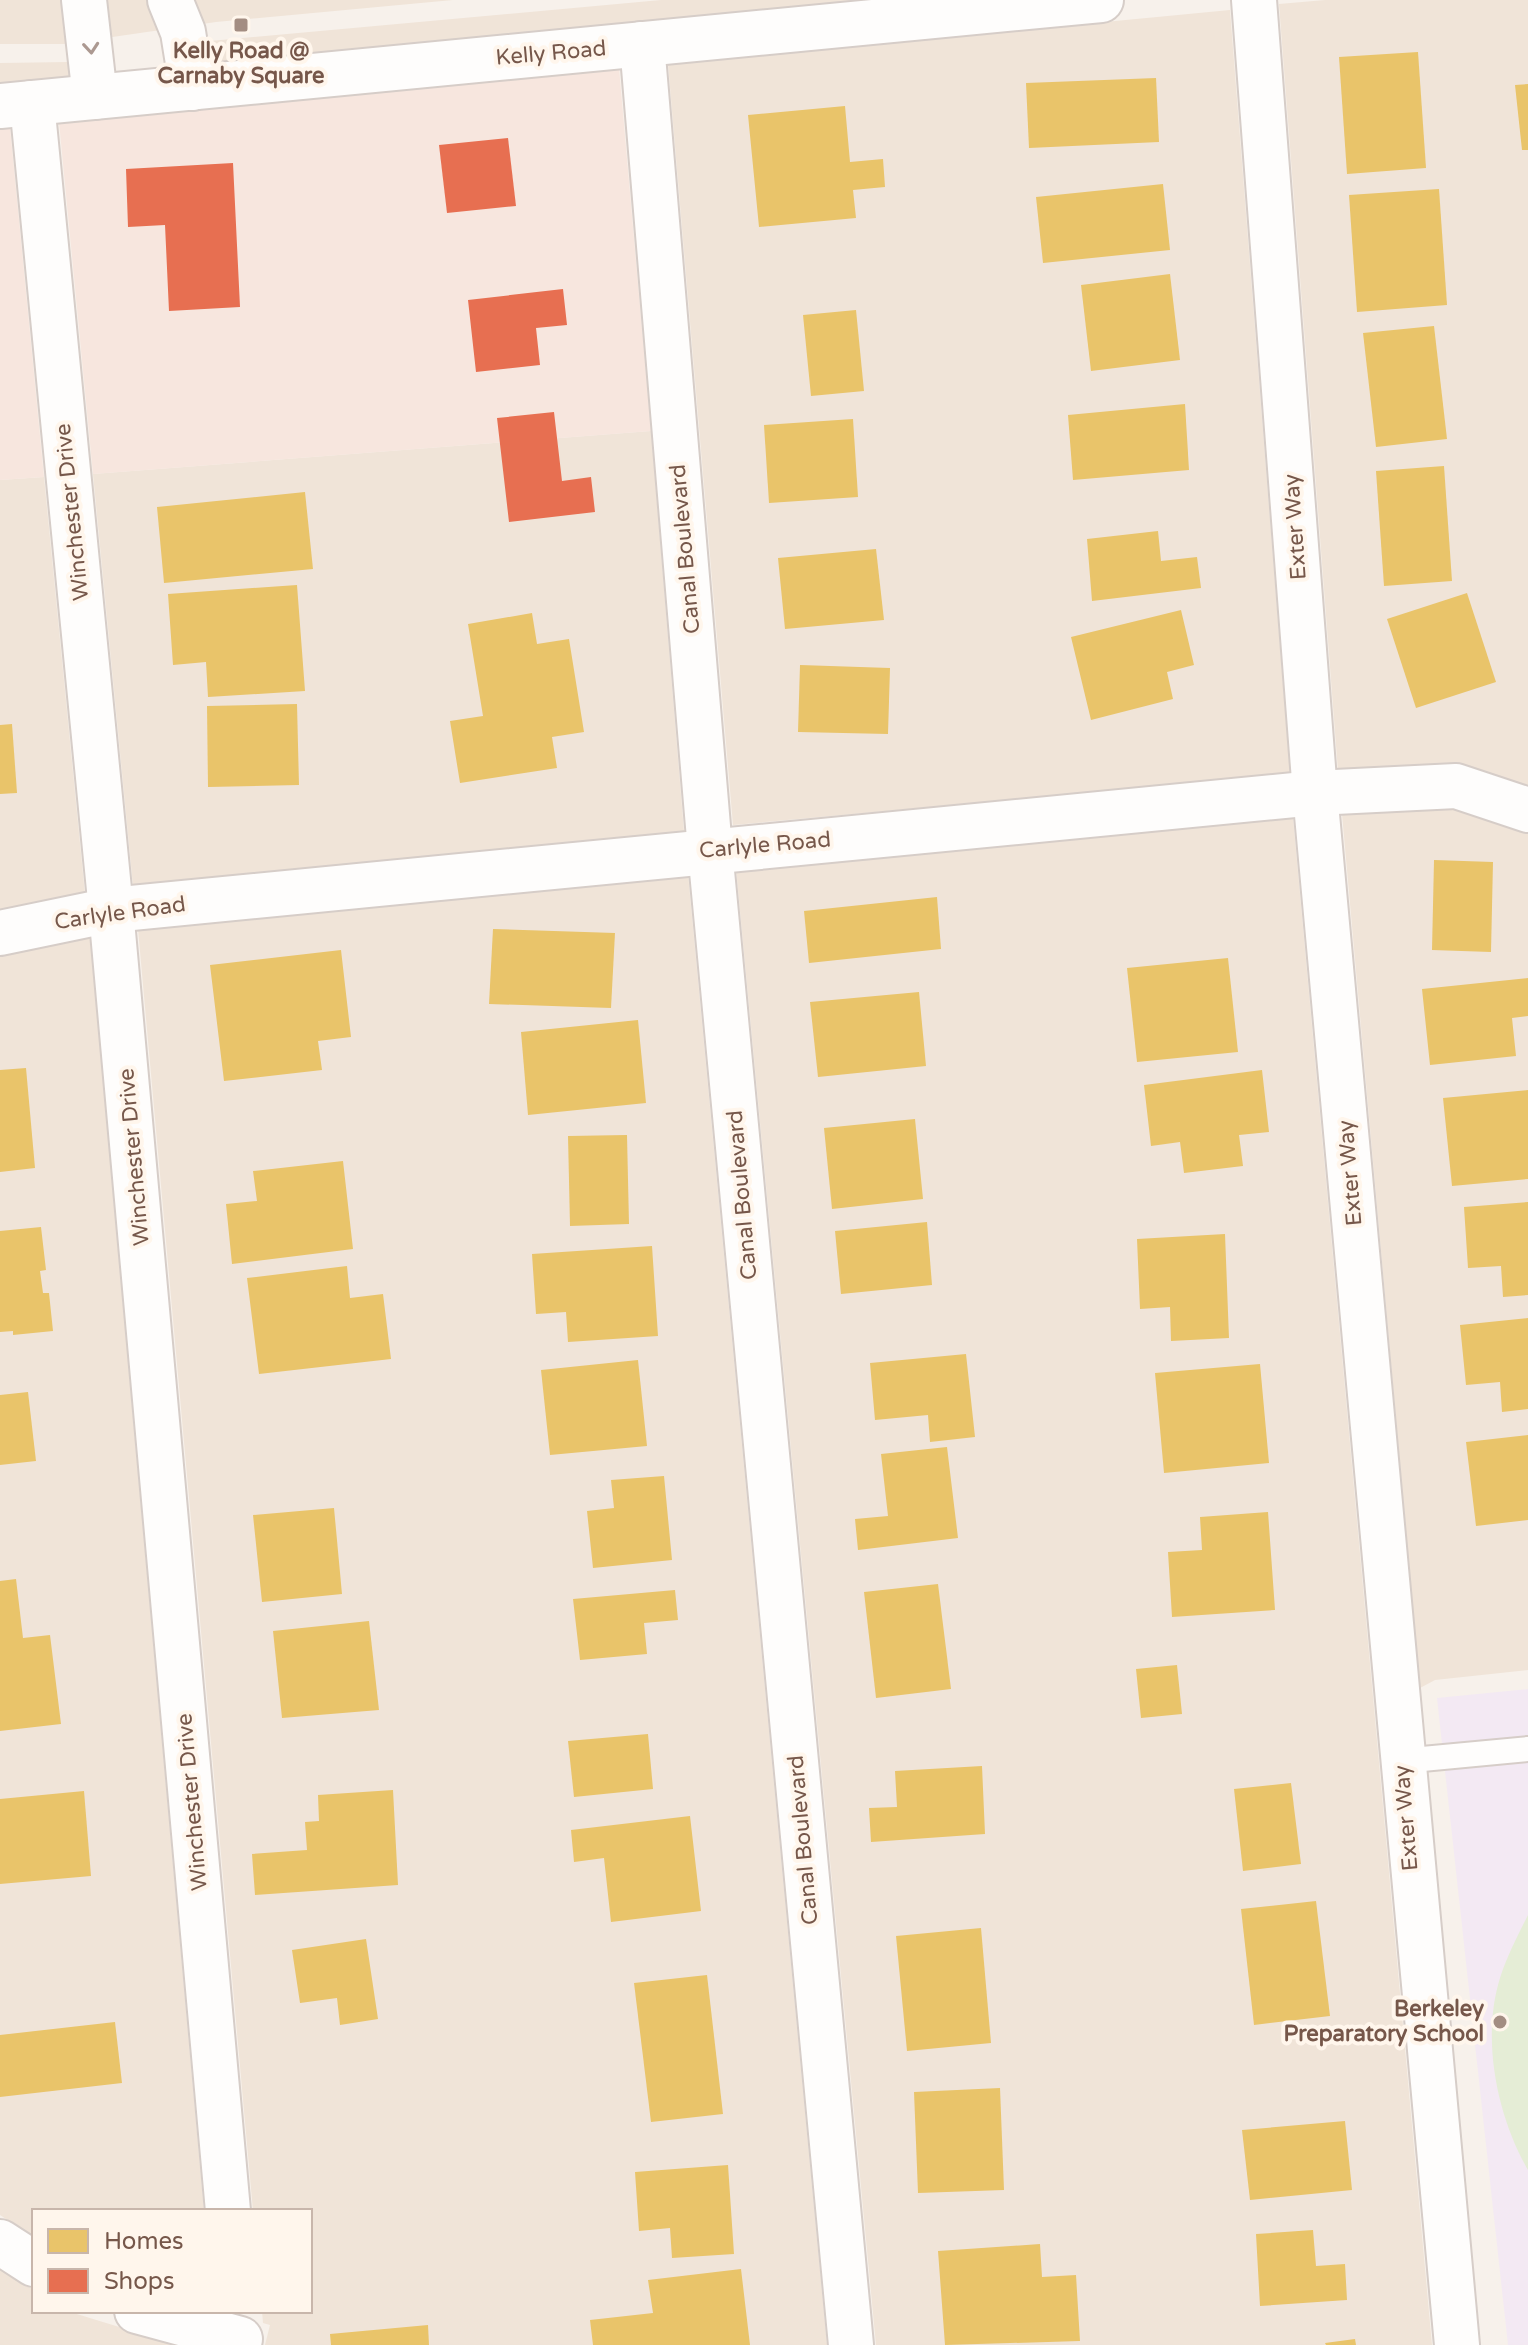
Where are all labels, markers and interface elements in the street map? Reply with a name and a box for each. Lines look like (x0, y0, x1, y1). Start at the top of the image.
marker: Kelly Road @ Carnaby Square (232, 16, 250, 34)
street label: Kelly Road (495, 35, 607, 71)
place label: Kelly Road @ Carnaby Square (158, 38, 324, 89)
one-way arrow (82, 42, 99, 55)
street label: Winchester Drive (50, 422, 94, 602)
street label: Canal Boulevard (665, 463, 705, 635)
street label: Exter Way (1278, 473, 1312, 581)
street label: Carlyle Road (698, 826, 832, 864)
street label: Carlyle Road (53, 891, 187, 935)
street label: Winchester Drive (113, 1067, 155, 1247)
street label: Canal Boulevard (722, 1109, 762, 1281)
street label: Exter Way (1332, 1119, 1368, 1227)
street label: Winchester Drive (171, 1712, 213, 1892)
street label: Canal Boulevard (783, 1754, 823, 1926)
street label: Exter Way (1388, 1764, 1424, 1872)
place label: Berkeley Preparatory School (1284, 1996, 1484, 2047)
marker: Berkeley Preparatory School (1491, 2013, 1509, 2031)
legend (32, 2209, 312, 2313)
text: Homes (104, 2227, 184, 2256)
text: Shops (104, 2267, 174, 2296)

